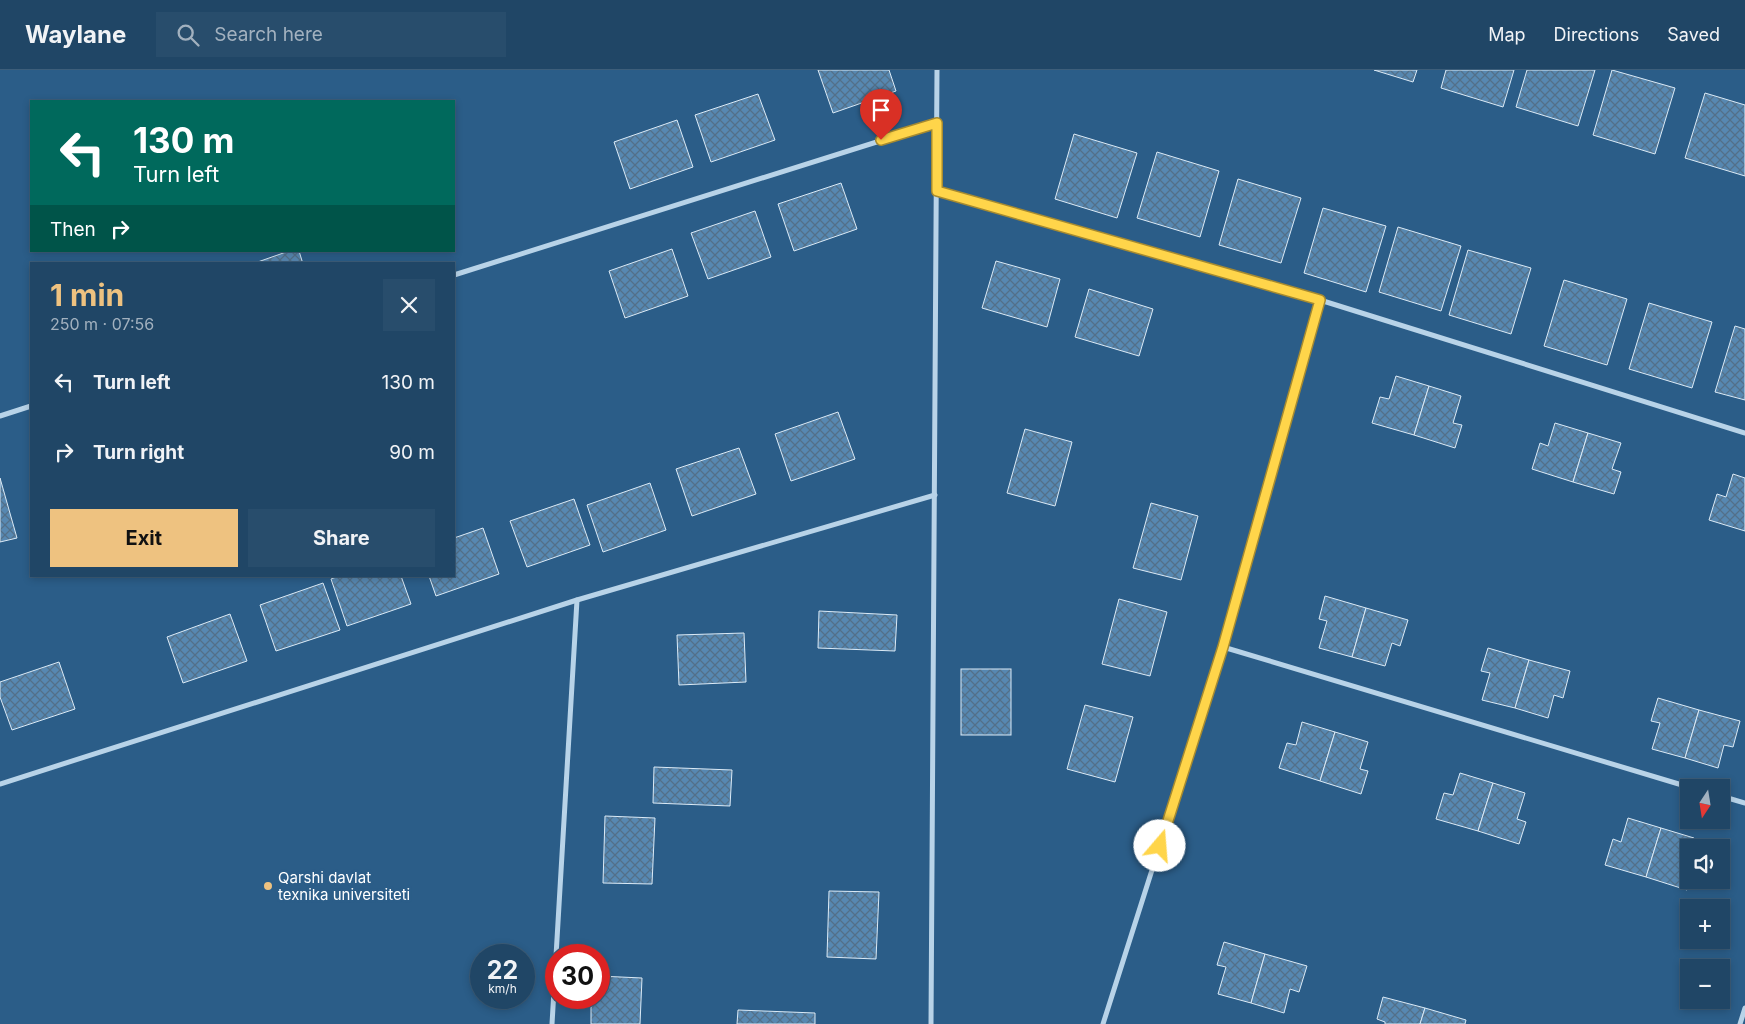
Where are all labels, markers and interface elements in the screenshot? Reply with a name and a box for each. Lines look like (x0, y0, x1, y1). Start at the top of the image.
search box (156, 12, 506, 57)
text: Waylane (25, 20, 126, 49)
icon: search (174, 21, 202, 49)
text: Search here (214, 23, 323, 46)
text: Map (1488, 24, 1526, 45)
text: Directions (1554, 24, 1639, 45)
text: Saved (1667, 24, 1720, 45)
pin (860, 89, 902, 140)
icon: arrive (867, 96, 895, 124)
text: 130 m (133, 119, 235, 161)
icon: left (50, 120, 115, 185)
text: Turn left (133, 161, 219, 187)
icon: right (106, 215, 134, 243)
text: Then (50, 218, 96, 241)
text: 1 min (50, 277, 124, 313)
button: close (383, 279, 435, 331)
text: 250 m · 07:56 (50, 314, 154, 334)
icon: left (50, 368, 78, 396)
text: Turn left (93, 371, 171, 394)
text: 130 m (382, 371, 435, 394)
icon: right (50, 438, 78, 466)
text: Turn right (93, 441, 184, 464)
text: 90 m (389, 441, 435, 464)
button: Exit (50, 509, 238, 567)
button: Share (248, 509, 435, 567)
north arrow (1680, 779, 1730, 829)
map controls (1680, 779, 1730, 1009)
position arrow (1133, 819, 1185, 871)
button: sound (1680, 839, 1730, 889)
place label: Qarshi davlat texnika universiteti (278, 868, 410, 904)
marker: Qarshi davlat texnika universiteti (262, 880, 274, 892)
button: + (1680, 899, 1730, 949)
speed limit sign: 30 (545, 944, 610, 1009)
text: 22 (487, 955, 518, 985)
button: − (1680, 959, 1730, 1009)
text: km/h (488, 981, 517, 996)

